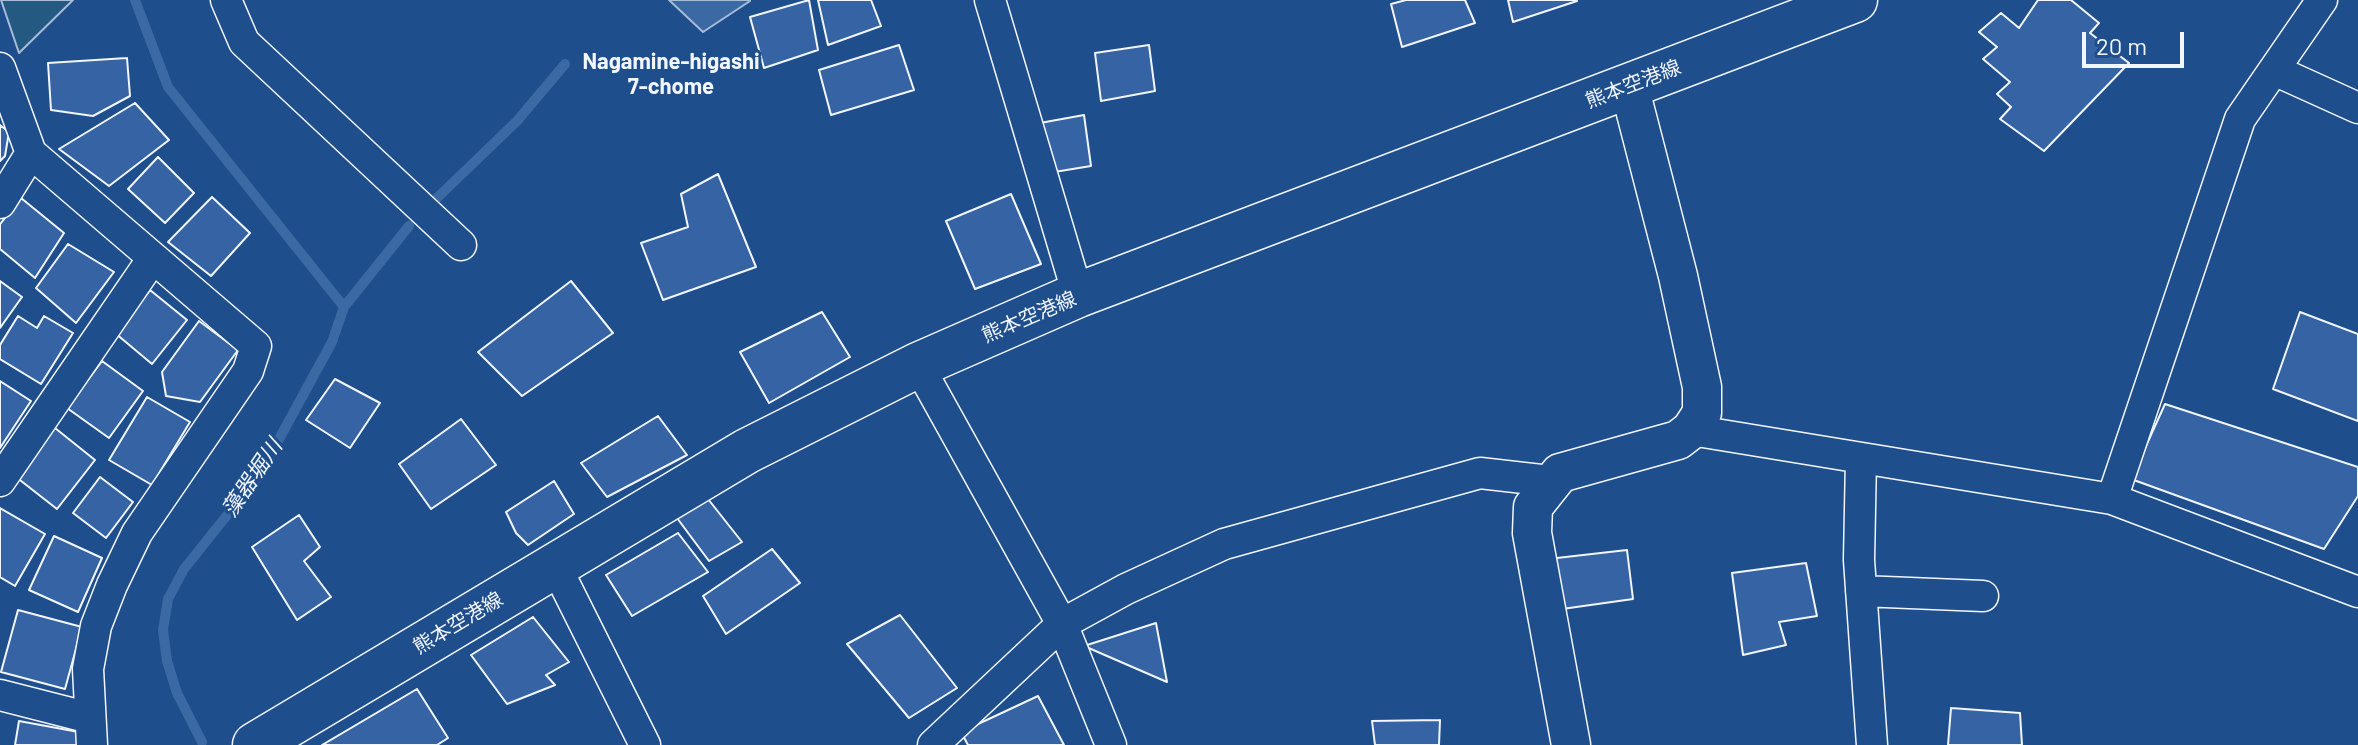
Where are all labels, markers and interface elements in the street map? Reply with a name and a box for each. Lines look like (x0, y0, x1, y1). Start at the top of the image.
scale bar (2086, 16, 2188, 66)
text: 20 m (2096, 31, 2147, 60)
district label: Nagamine-higashi 7-chome (582, 49, 760, 100)
street label: 熊本空港線 (1582, 55, 1684, 113)
street label: 熊本空港線 (978, 286, 1080, 348)
water label: 藻器堀川 (216, 434, 288, 522)
street label: 熊本空港線 (409, 587, 507, 659)

